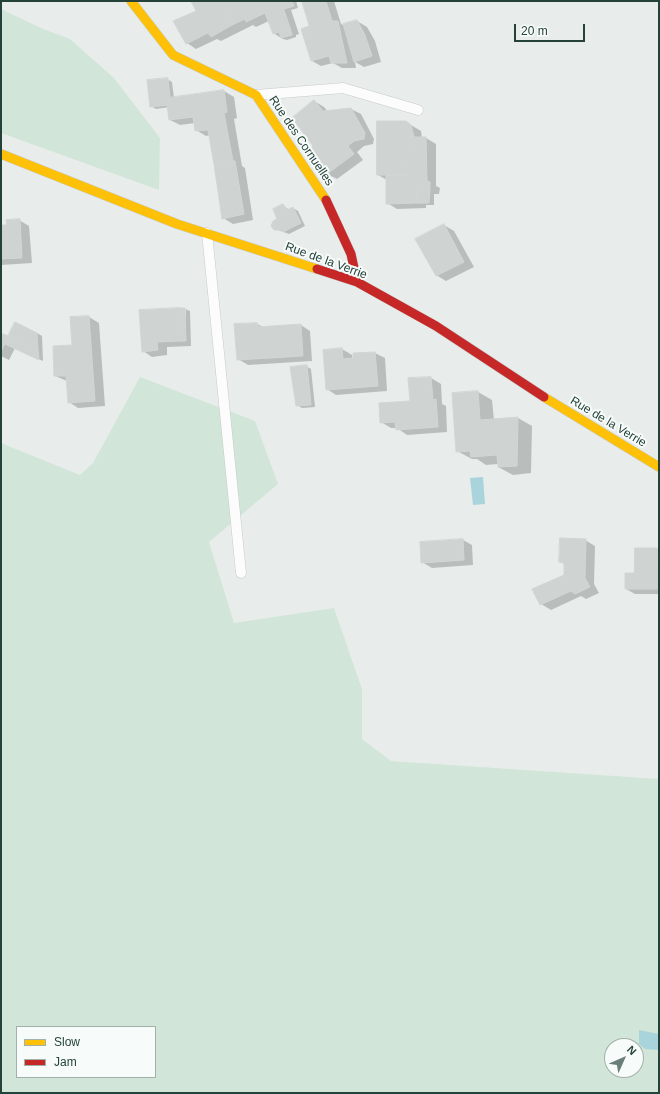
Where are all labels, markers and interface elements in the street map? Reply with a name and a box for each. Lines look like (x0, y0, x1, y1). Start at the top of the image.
scale bar (516, 16, 587, 42)
text: 20 m (521, 24, 548, 38)
street label: Rue des Cornuelles (266, 93, 336, 189)
street label: Rue de la Verrie (283, 240, 369, 282)
street label: Rue de la Verrie (567, 394, 649, 450)
legend (16, 1026, 156, 1078)
text: Slow (54, 1035, 80, 1049)
north arrow (604, 1038, 644, 1078)
text: N (625, 1043, 639, 1057)
text: Jam (54, 1055, 77, 1069)

